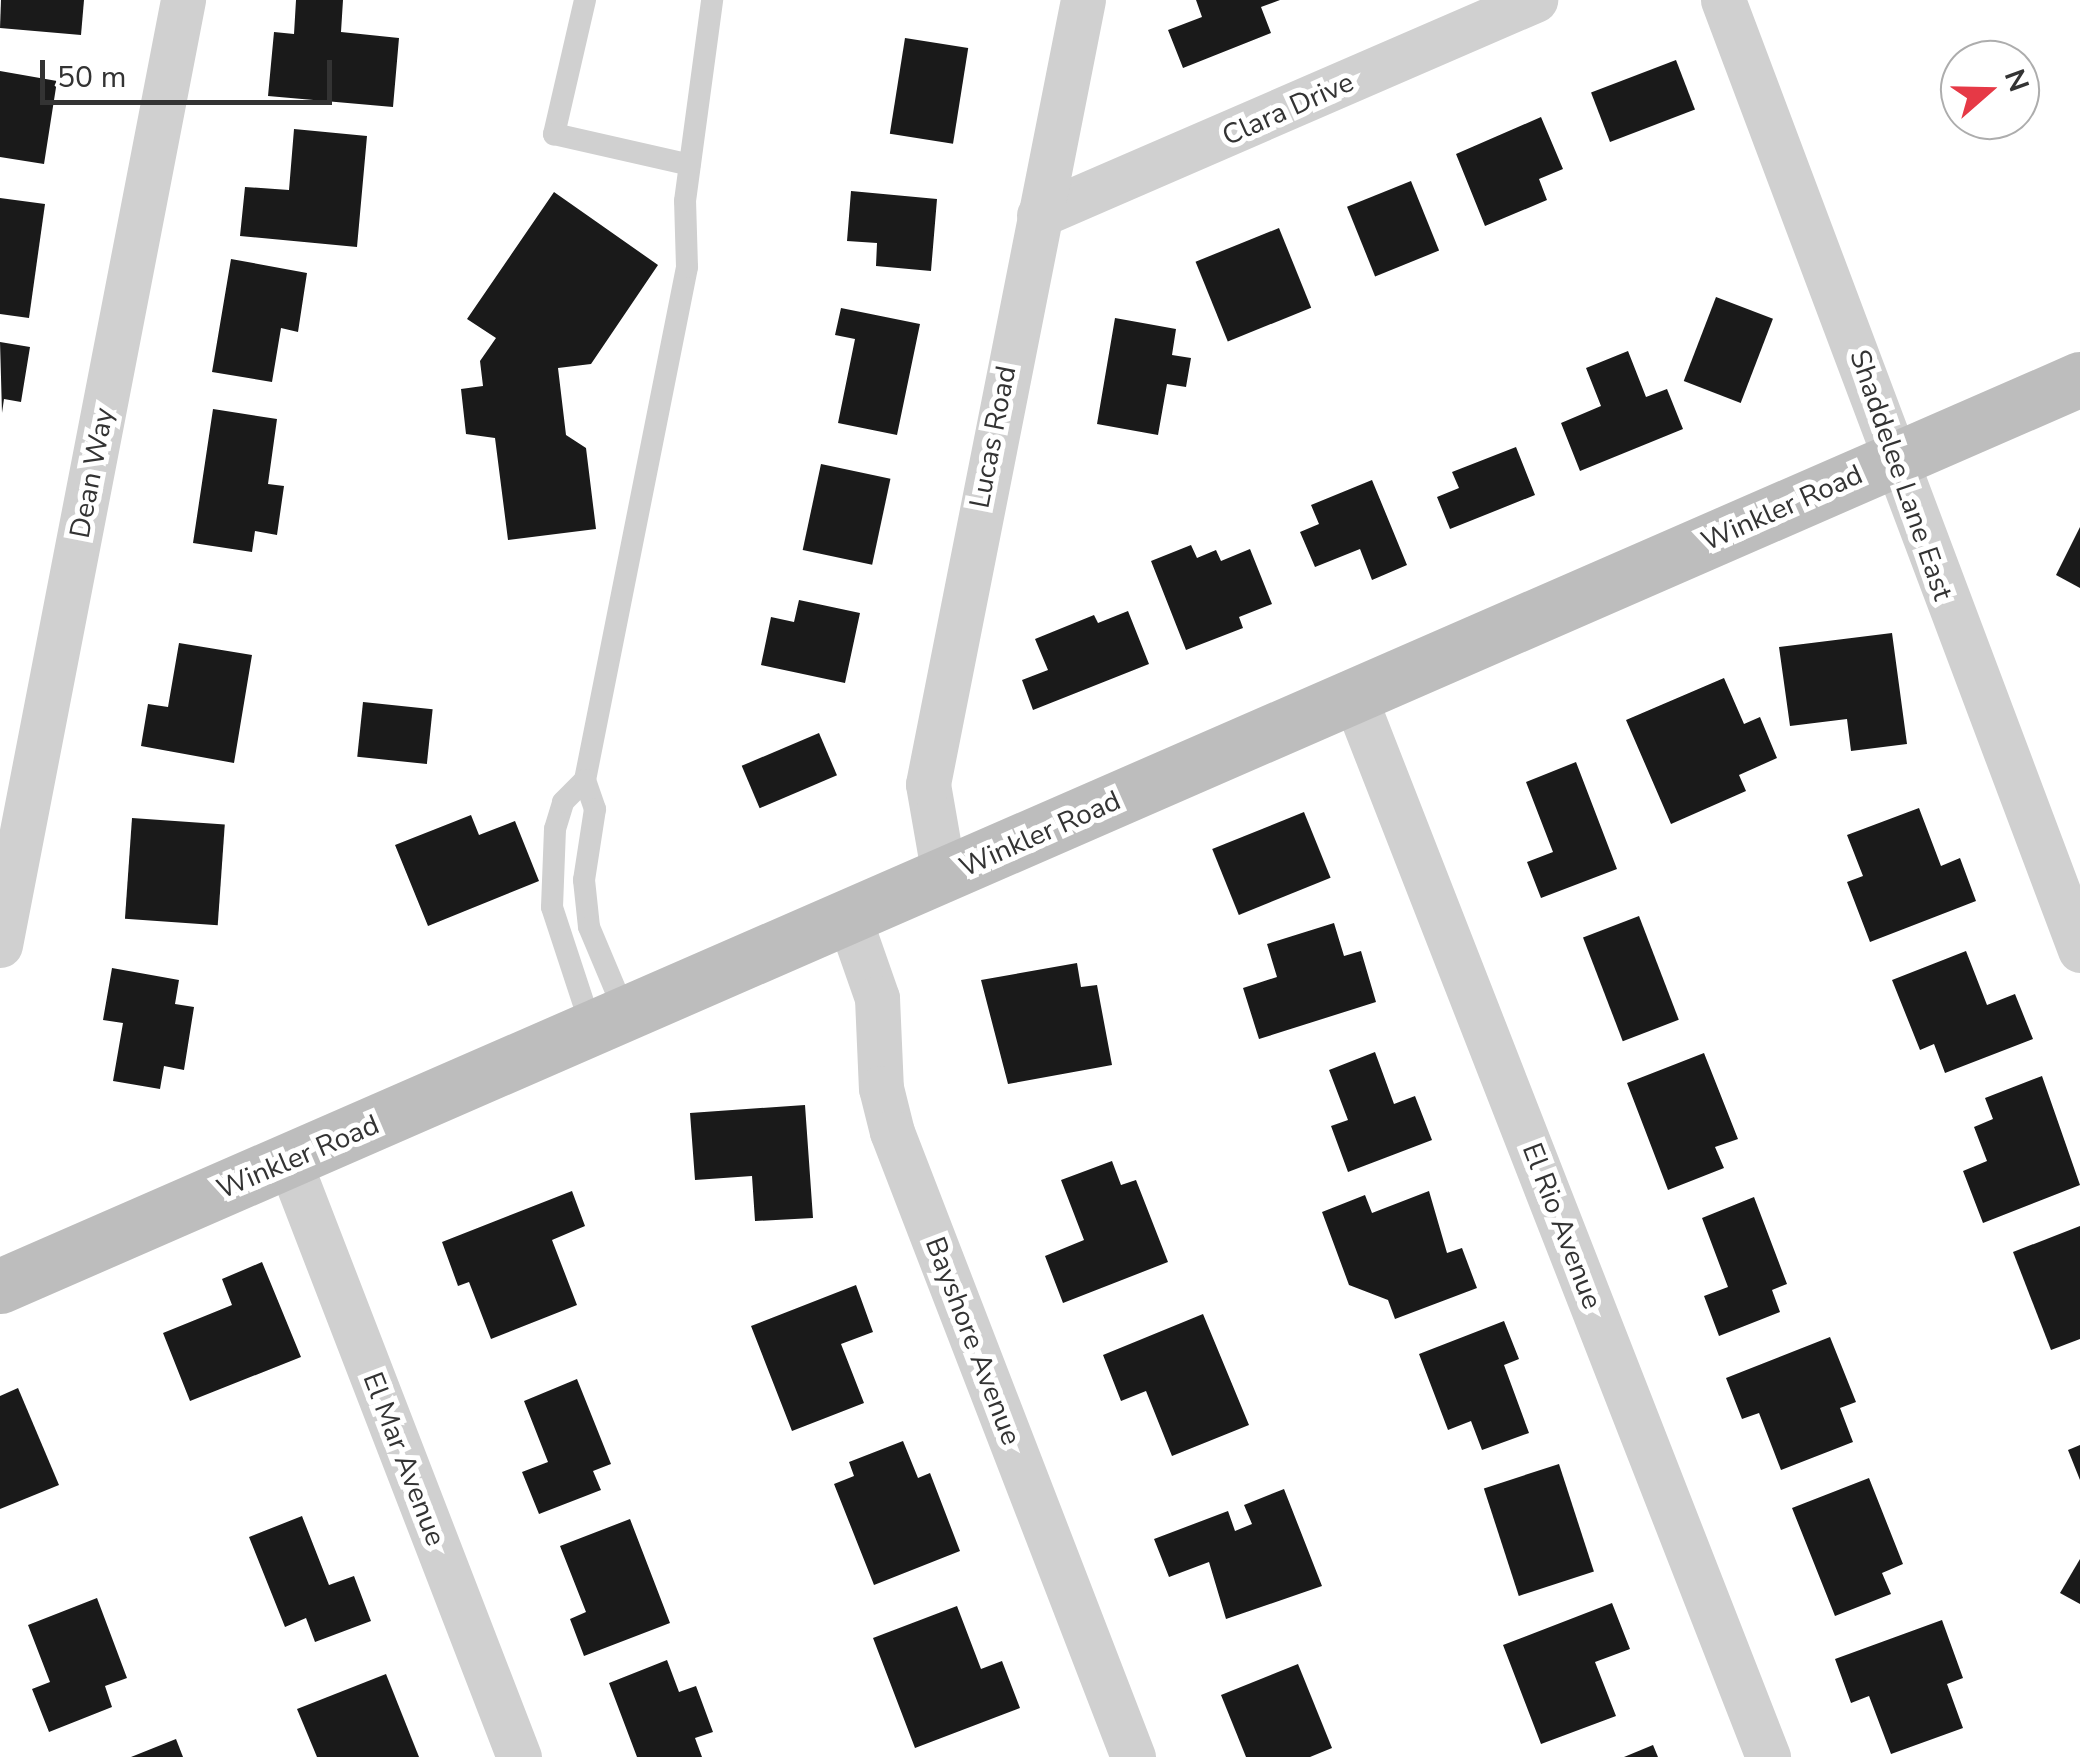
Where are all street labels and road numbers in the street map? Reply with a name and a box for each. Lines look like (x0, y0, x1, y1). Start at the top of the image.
street label: Clara Drive (1217, 65, 1359, 153)
street label: Shaddelee Lane East (1842, 345, 1960, 605)
street label: Lucas Road (963, 363, 1023, 511)
street label: Dean Way (63, 405, 121, 541)
street label: Winkler Road (1696, 458, 1868, 558)
street label: Winkler Road (954, 784, 1126, 884)
street label: Winkler Road (212, 1108, 384, 1206)
street label: El Rio Avenue (1515, 1138, 1609, 1314)
street label: Bayshore Avenue (918, 1232, 1028, 1450)
street label: El Mar Avenue (356, 1368, 452, 1550)

